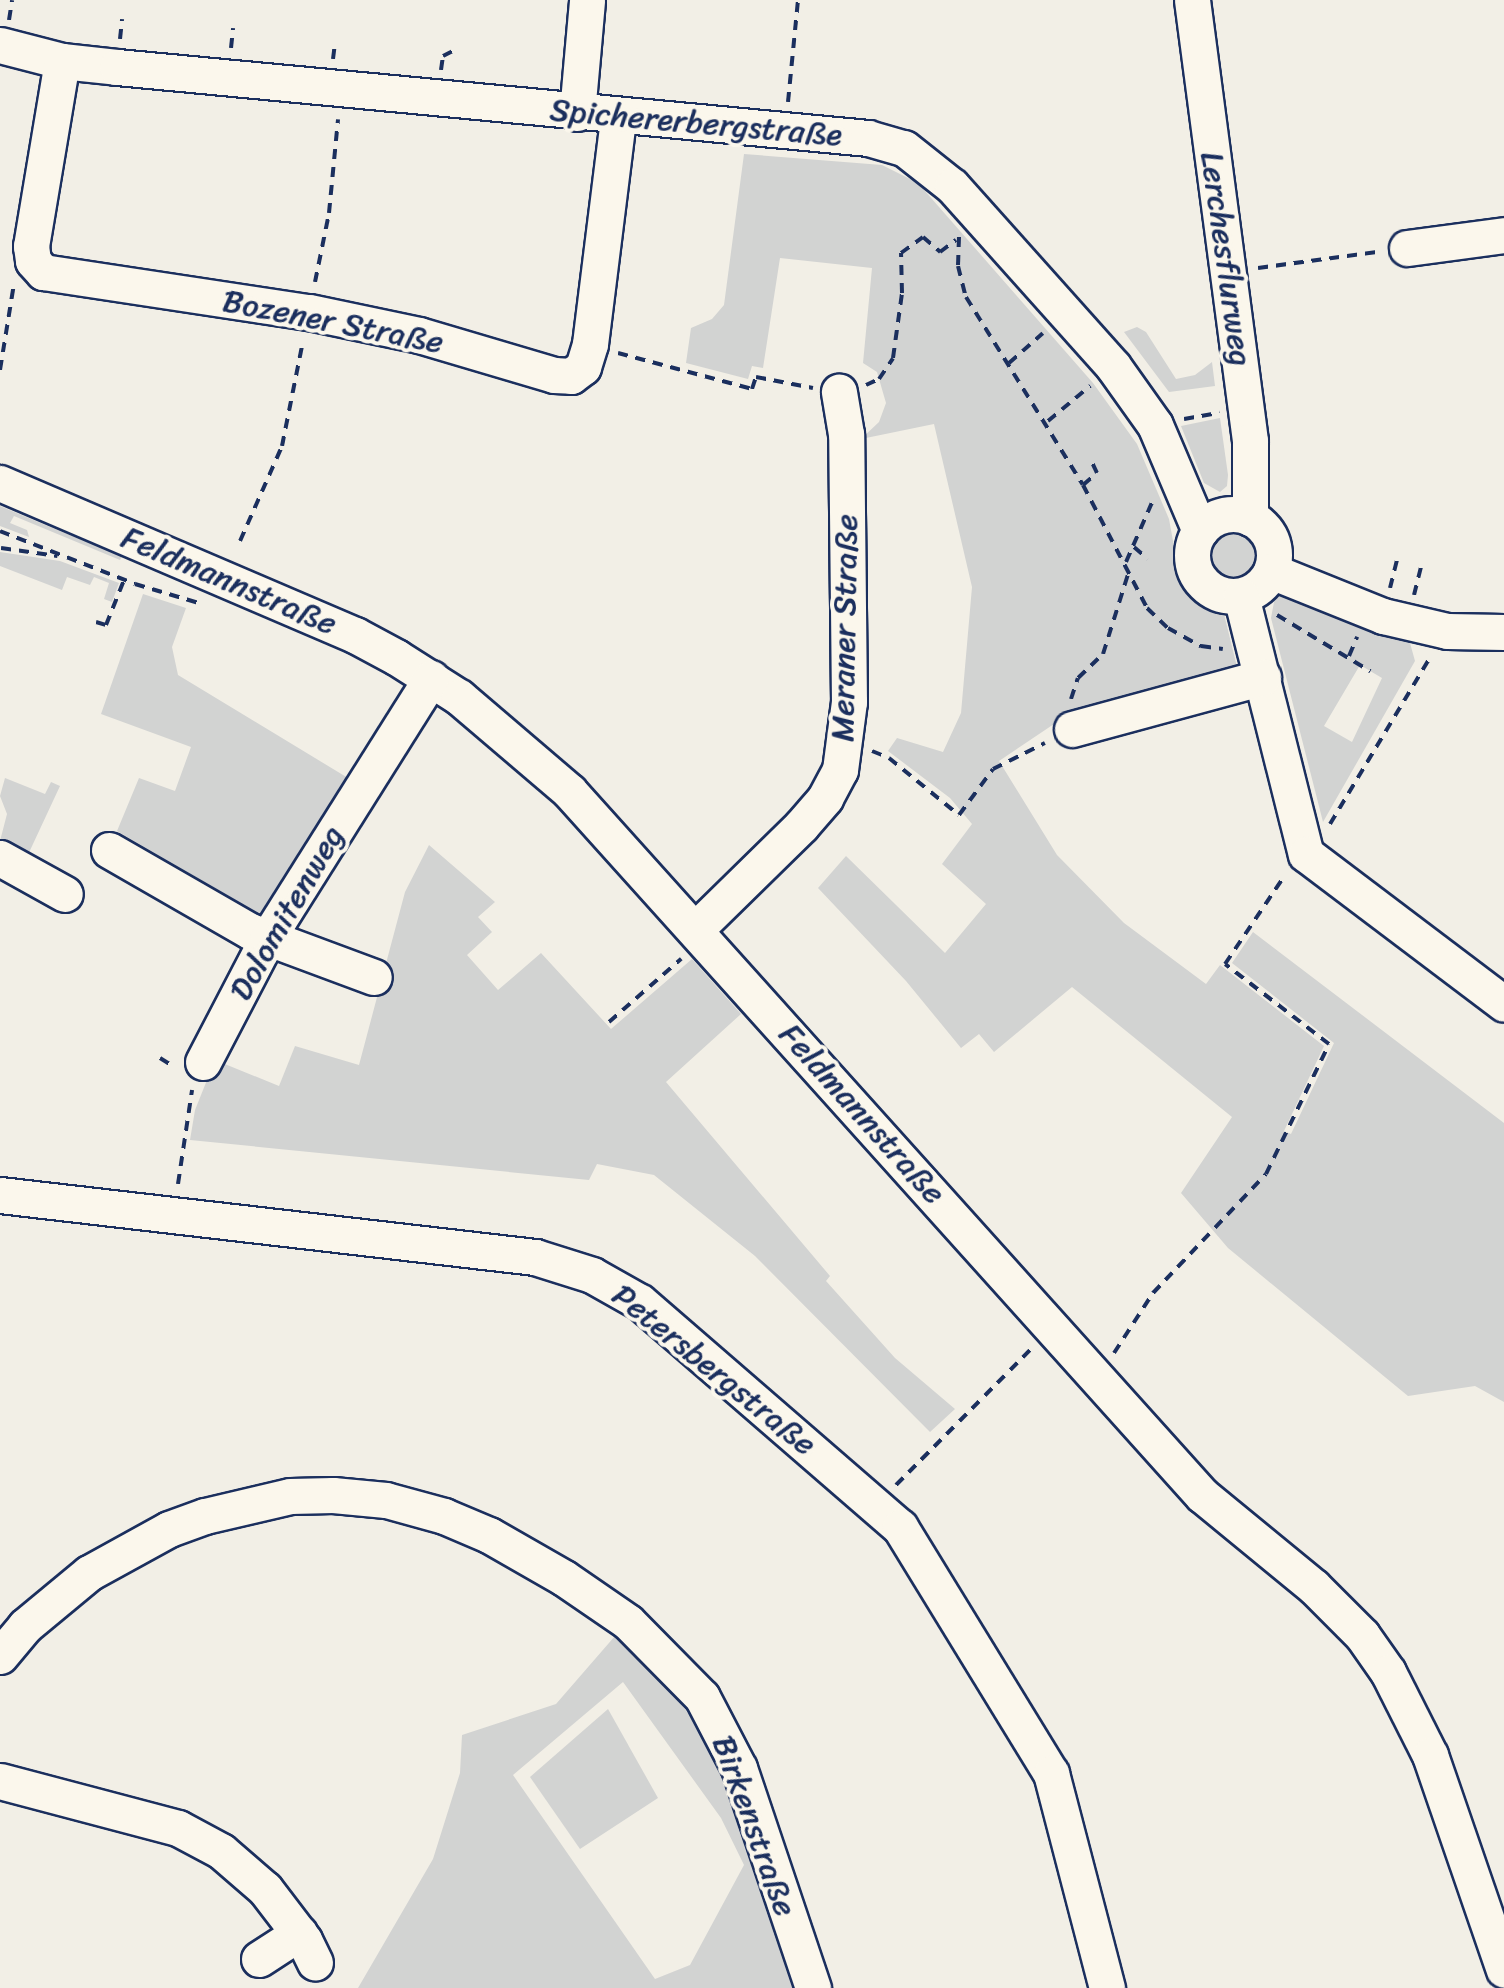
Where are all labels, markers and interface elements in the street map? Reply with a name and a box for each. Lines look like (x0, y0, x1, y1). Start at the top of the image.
street label: Spichererbergstraße (548, 91, 844, 155)
street label: Lerchesflurweg (1192, 149, 1260, 369)
street label: Bozener Straße (219, 282, 447, 362)
street label: Meraner Straße (824, 514, 866, 742)
street label: Feldmannstraße (116, 518, 342, 644)
street label: Dolomitenweg (222, 819, 352, 1007)
street label: Feldmannstraße (771, 1016, 953, 1212)
street label: Petersbergstraße (604, 1276, 824, 1464)
street label: Birkenstraße (704, 1730, 804, 1922)

